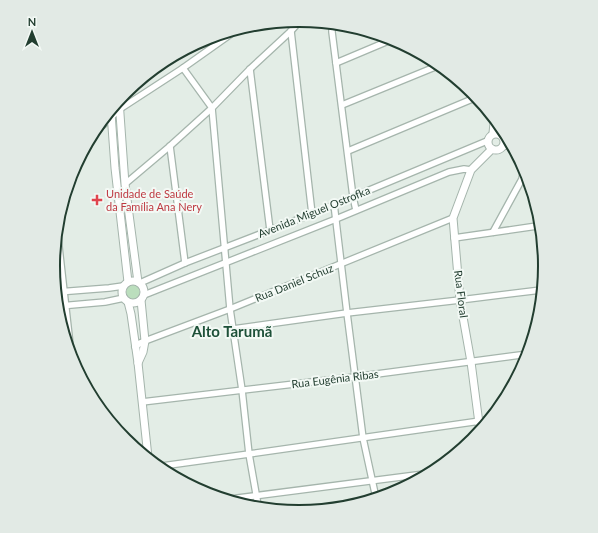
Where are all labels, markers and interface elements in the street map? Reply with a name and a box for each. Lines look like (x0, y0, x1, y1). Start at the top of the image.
north arrow (12, 12, 52, 52)
text: N (28, 15, 36, 28)
street label: Avenida Miguel Ostrofka (256, 183, 372, 240)
place label: Unidade de Saúde da Família Ana Nery (106, 187, 202, 213)
marker: Unidade de Saúde da Família Ana Nery (91, 194, 103, 206)
street label: Rua Daniel Schuz (253, 261, 335, 304)
street label: Rua Floral (452, 269, 471, 319)
district label: Alto Tarumã (191, 322, 272, 340)
street label: Rua Eugênia Ribas (291, 367, 379, 390)

